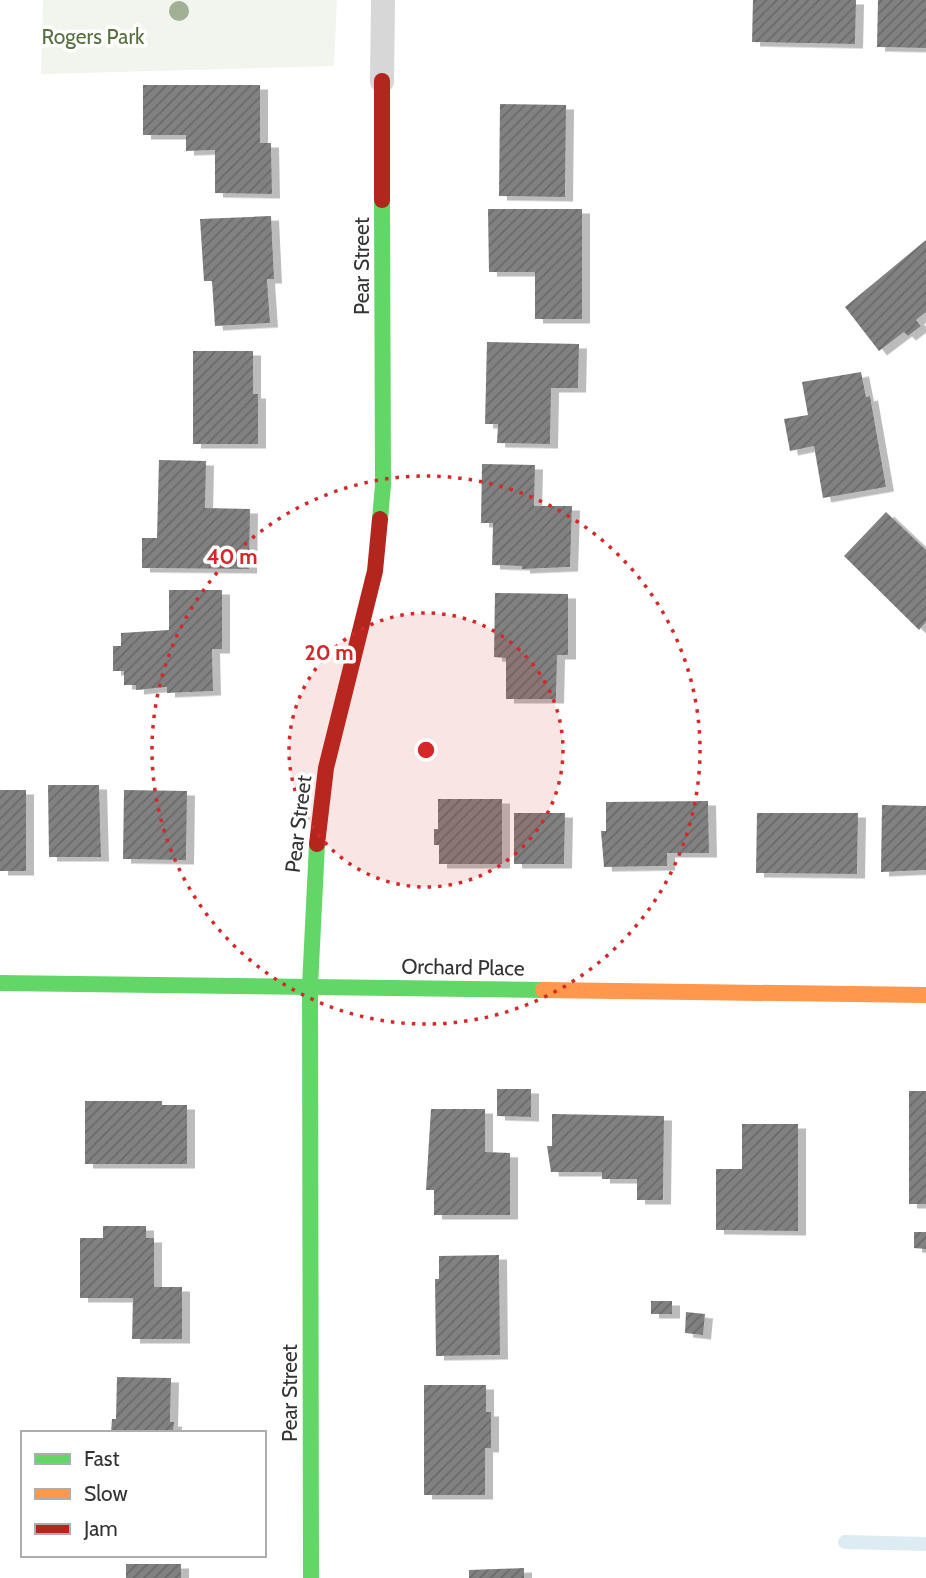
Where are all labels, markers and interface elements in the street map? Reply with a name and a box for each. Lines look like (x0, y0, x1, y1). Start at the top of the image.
park label: Rogers Park (42, 24, 145, 49)
street label: Pear Street (349, 217, 374, 315)
text: 40 m (207, 544, 257, 569)
text: 20 m (305, 640, 353, 665)
centre of rings (414, 738, 438, 762)
street label: Pear Street (280, 774, 316, 874)
street label: Orchard Place (401, 953, 525, 981)
street label: Pear Street (277, 1344, 302, 1442)
legend (21, 1431, 266, 1557)
text: Fast (84, 1446, 120, 1471)
text: Slow (84, 1481, 128, 1506)
text: Jam (83, 1516, 118, 1541)

